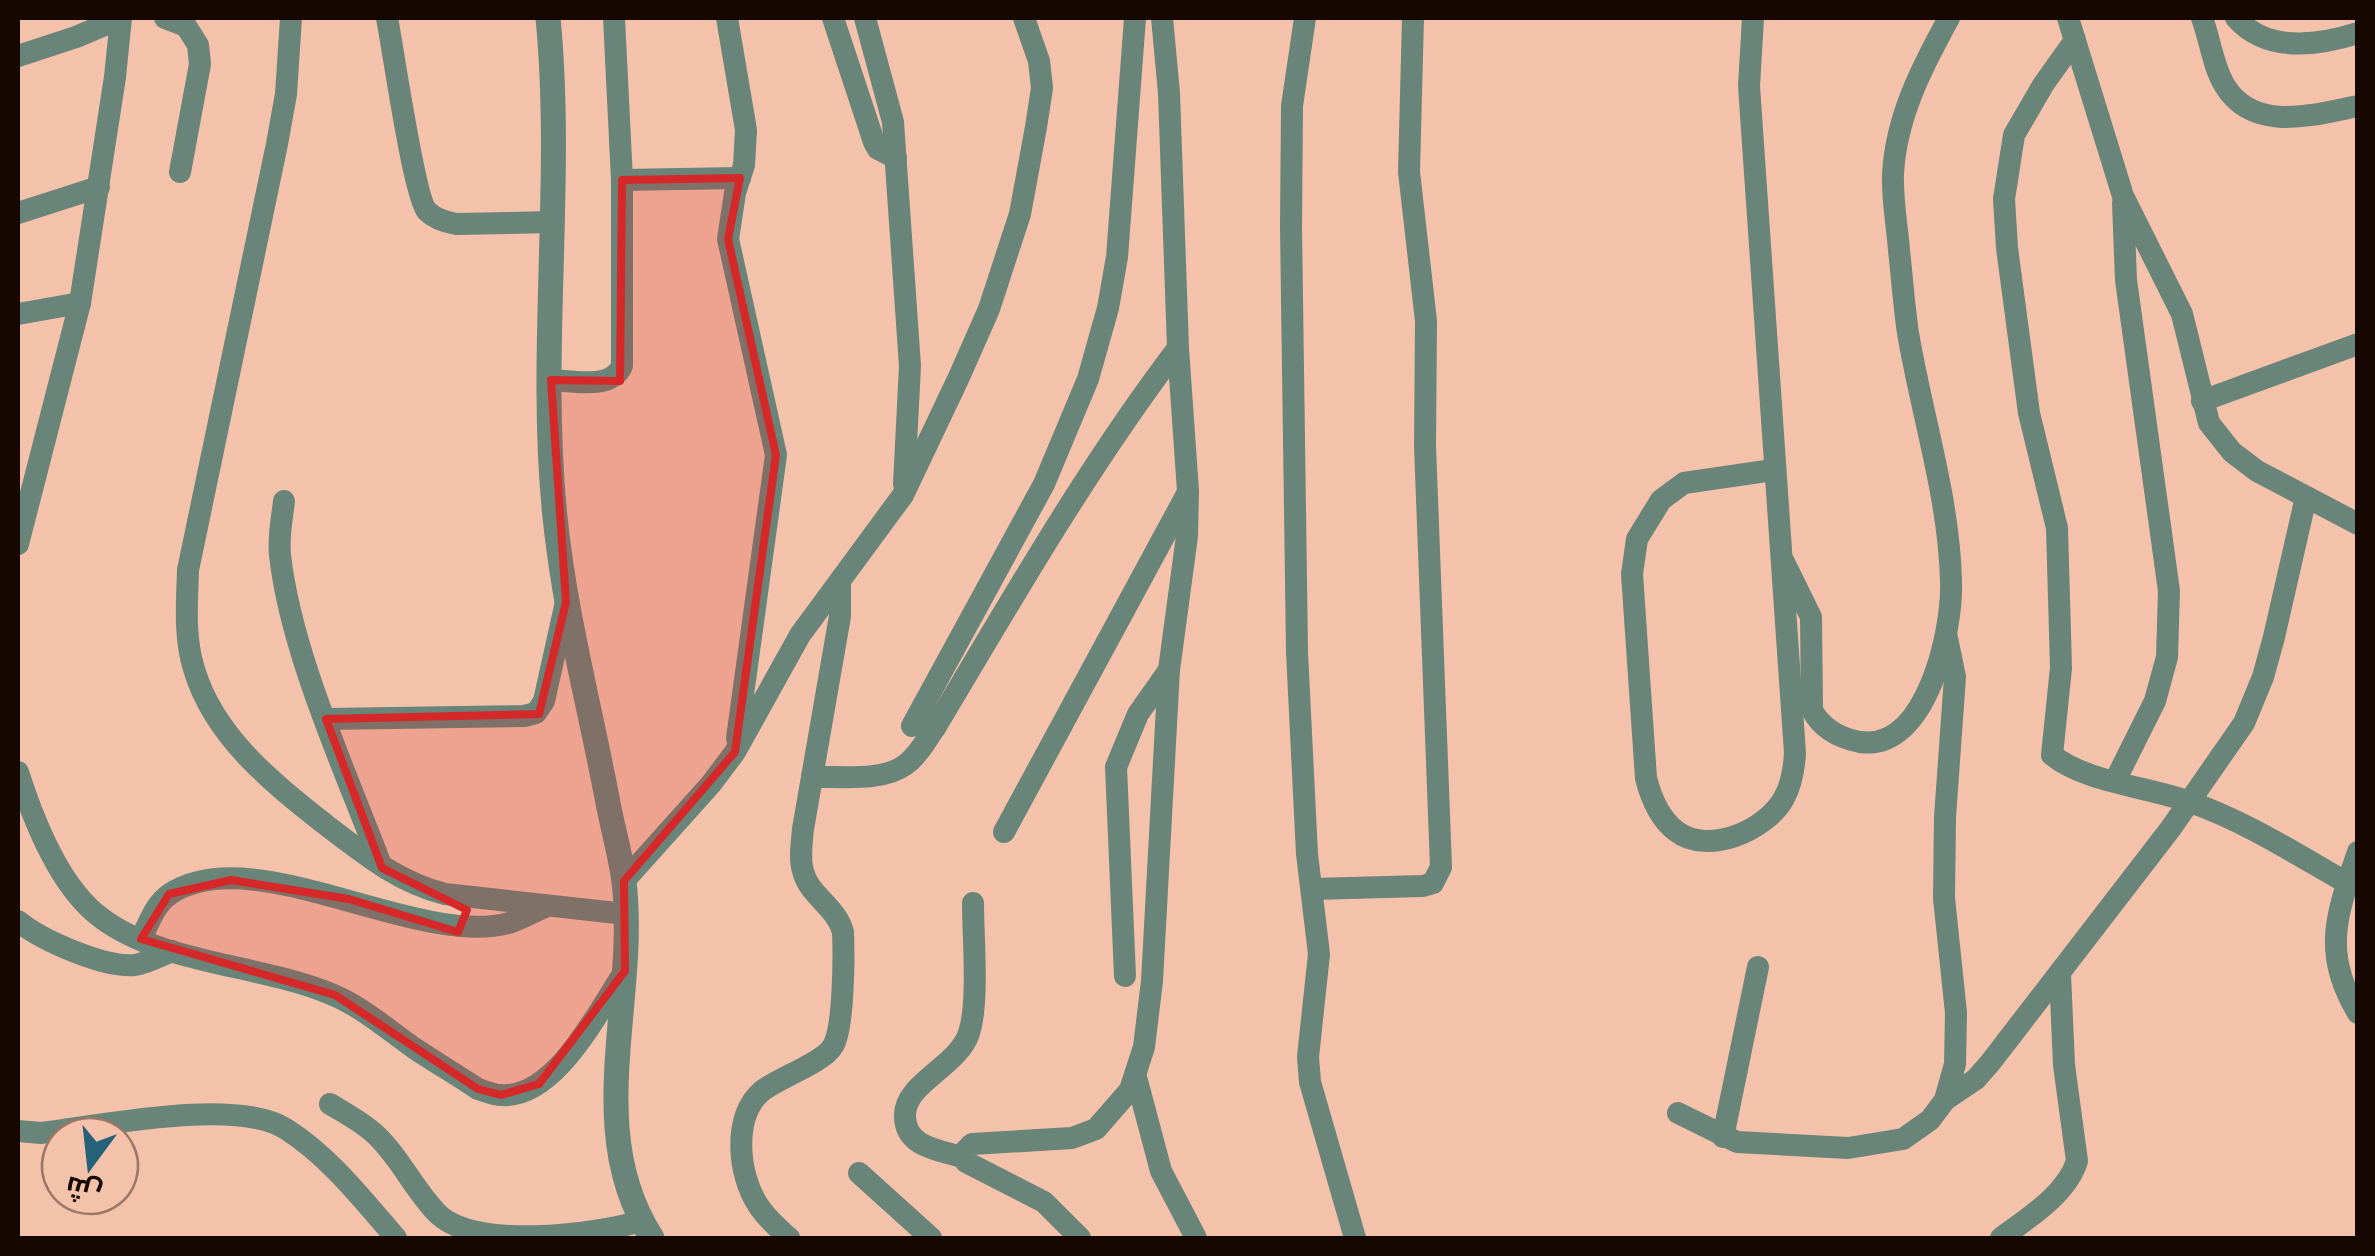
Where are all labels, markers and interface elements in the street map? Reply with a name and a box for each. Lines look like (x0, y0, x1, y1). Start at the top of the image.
north arrow (40, 1116, 140, 1216)
text: ش (62, 1168, 106, 1212)

